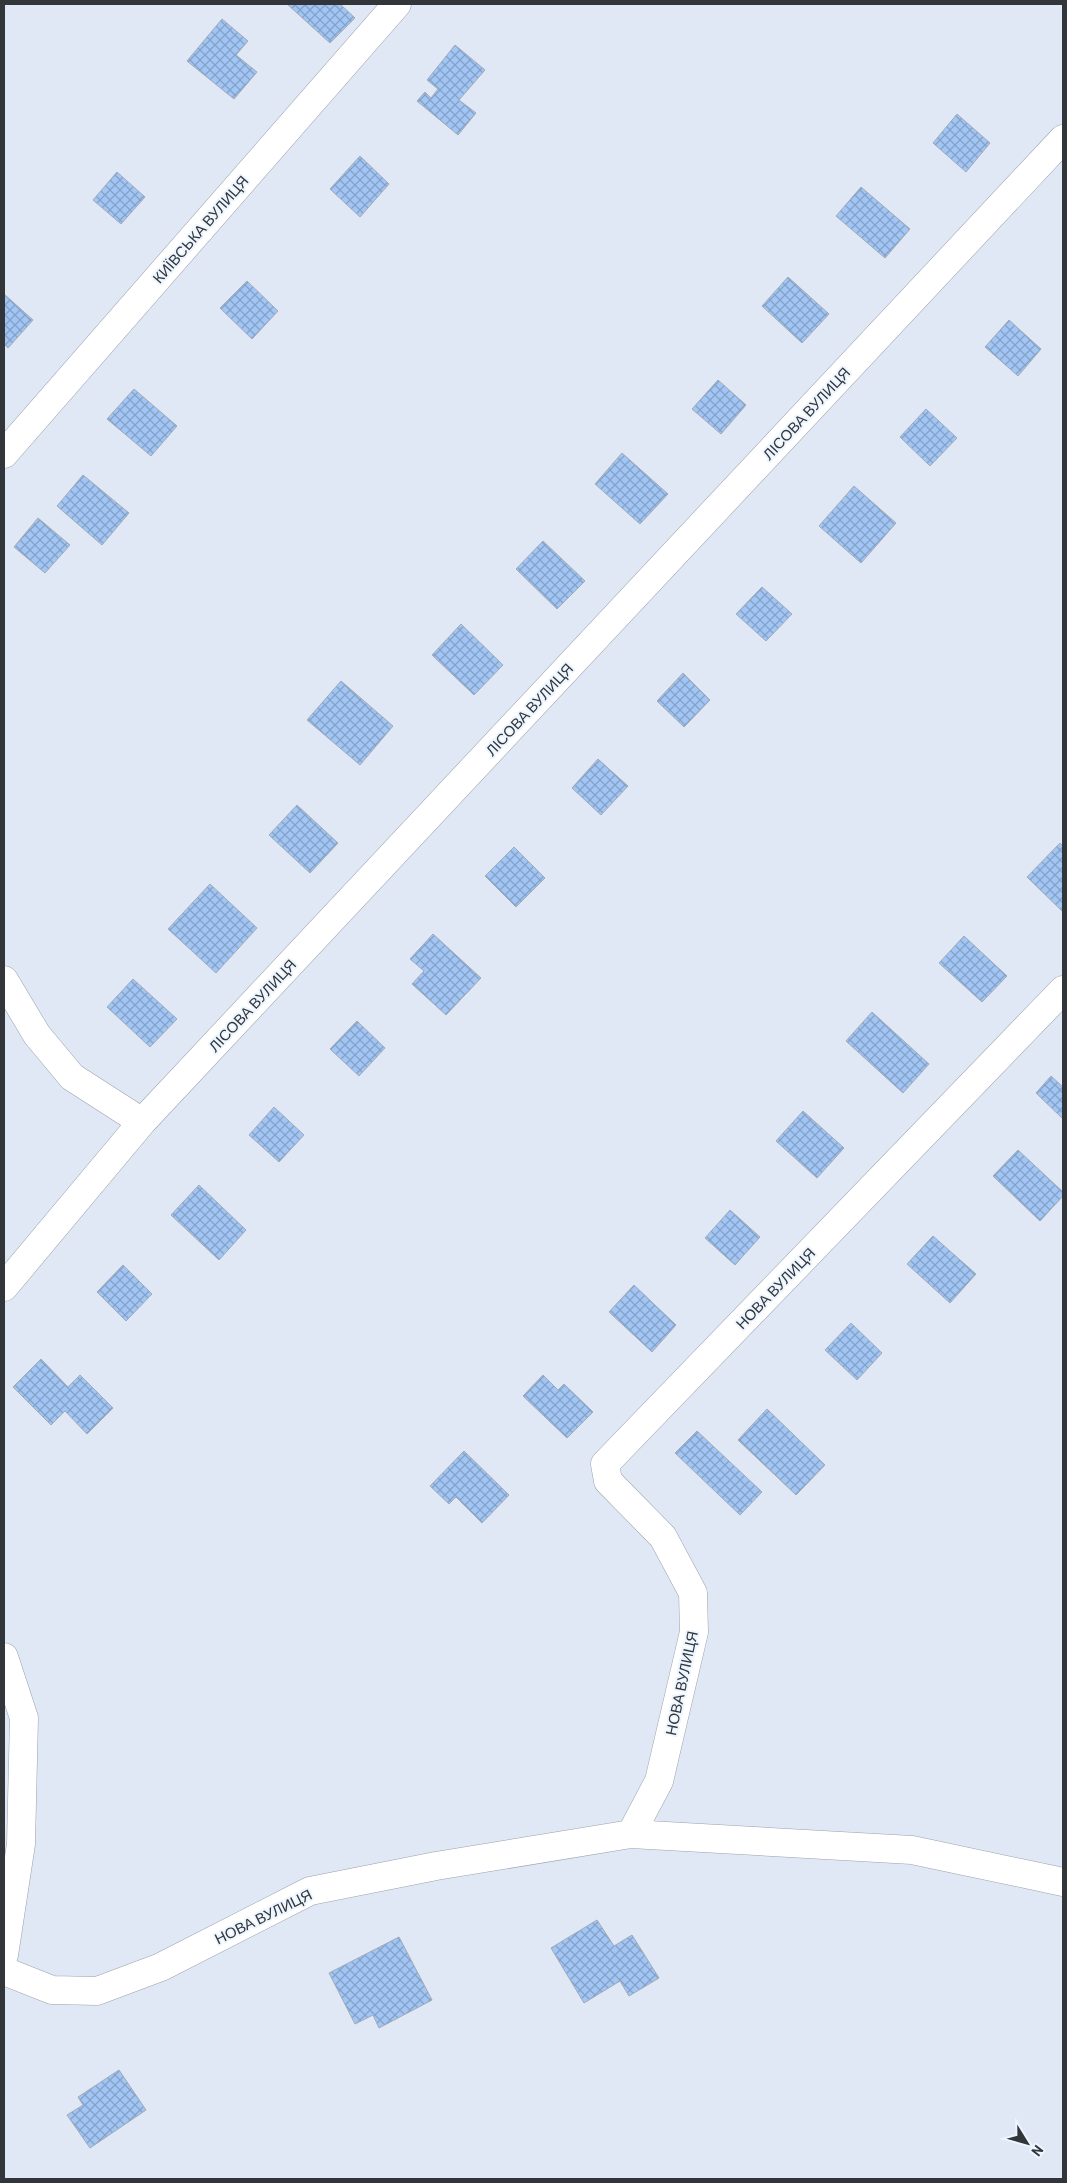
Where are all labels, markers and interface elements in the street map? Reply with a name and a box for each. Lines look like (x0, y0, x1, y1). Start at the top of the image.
street label: КИЇВСЬКА ВУЛИЦЯ (148, 172, 252, 286)
street label: ЛІСОВА ВУЛИЦЯ (759, 363, 853, 463)
street label: ЛІСОВА ВУЛИЦЯ (482, 659, 576, 759)
street label: ЛІСОВА ВУЛИЦЯ (205, 955, 299, 1055)
street label: НОВА ВУЛИЦЯ (732, 1244, 818, 1332)
street label: НОВА ВУЛИЦЯ (661, 1629, 701, 1737)
street label: НОВА ВУЛИЦЯ (211, 1885, 315, 1947)
north arrow (1002, 2118, 1052, 2168)
text: N (1028, 2142, 1047, 2160)

